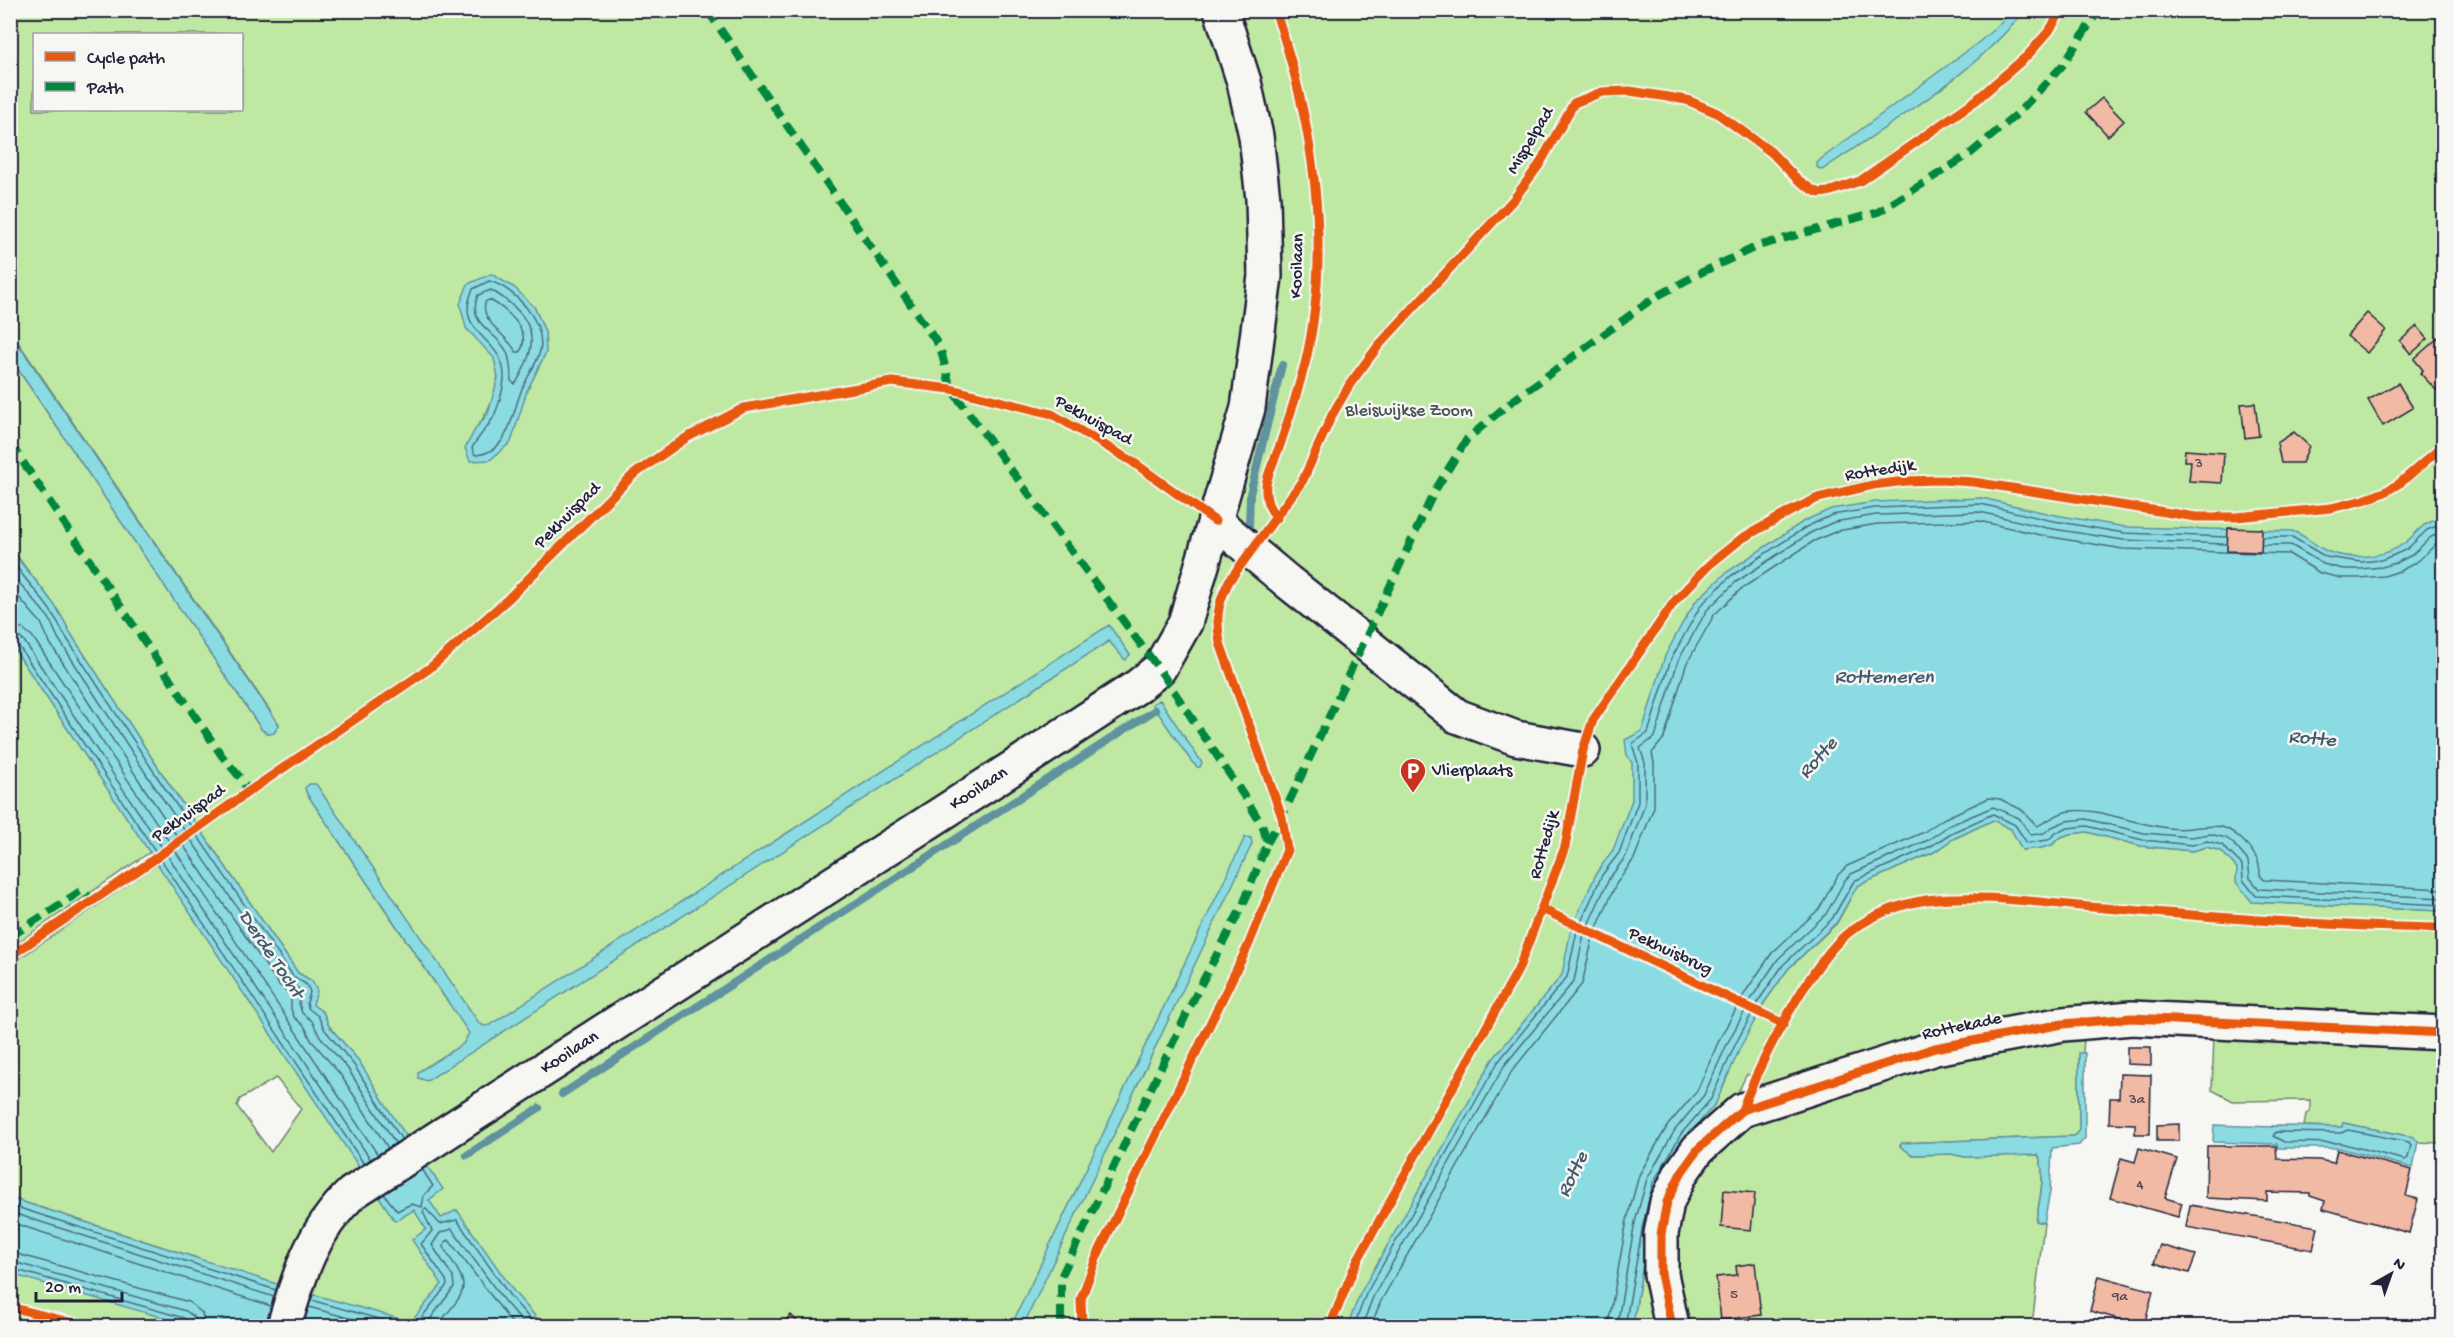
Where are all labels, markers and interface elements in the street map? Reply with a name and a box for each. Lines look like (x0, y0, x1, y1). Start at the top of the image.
legend (33, 33, 243, 111)
text: Cycle path (87, 49, 165, 70)
text: Path (86, 79, 124, 100)
street label: Mispelpad (1503, 102, 1560, 178)
street label: Kooilaan (1286, 233, 1310, 299)
street label: Pekhuispad (1050, 391, 1137, 452)
park label: Bleiswijkse Zoom (1344, 401, 1473, 422)
street label: Rottedijk (1844, 455, 1918, 487)
house number: 3 (2194, 455, 2203, 473)
street label: Pekhuispad (530, 477, 607, 554)
water label: Rottemeren (1835, 667, 1934, 690)
water label: Rotte (2287, 726, 2337, 754)
water label: Rotte (1795, 733, 1844, 784)
parking icon: Vlierplaats (1398, 756, 1428, 794)
place label: Vlierplaats (1431, 761, 1514, 782)
street label: Kooilaan (946, 762, 1012, 816)
street label: Pekhuispad (148, 780, 231, 848)
street label: Rottedijk (1525, 806, 1565, 882)
water label: Derde Tocht (232, 907, 310, 1006)
street label: Pekhuisbrug (1624, 923, 1715, 981)
street label: Rottekade (1920, 1008, 2004, 1046)
street label: Kooilaan (537, 1026, 603, 1080)
house number: 3a (2128, 1091, 2146, 1109)
water label: Rotte (1553, 1148, 1595, 1201)
house number: 4 (2136, 1176, 2144, 1194)
north arrow (2361, 1244, 2421, 1304)
text: N (2388, 1255, 2409, 1276)
scale bar (36, 1265, 122, 1303)
text: 20 m (45, 1278, 81, 1299)
house number: 5 (1730, 1286, 1738, 1304)
house number: 9a (2111, 1288, 2129, 1306)

